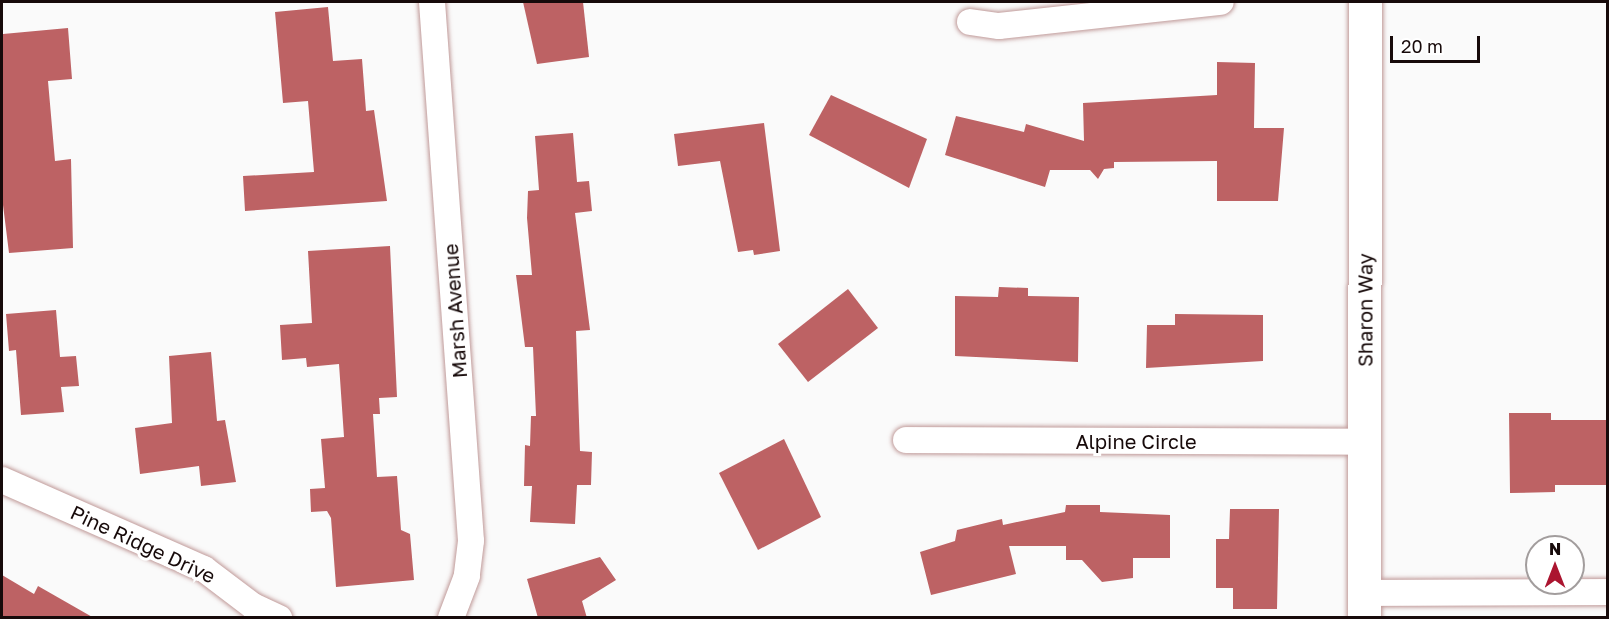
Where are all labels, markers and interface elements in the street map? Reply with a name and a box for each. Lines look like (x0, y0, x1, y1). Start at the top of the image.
scale bar (1393, 24, 1483, 62)
text: 20 m (1401, 35, 1443, 57)
street label: Marsh Avenue (438, 243, 472, 379)
street label: Sharon Way (1353, 253, 1377, 367)
street label: Alpine Circle (1075, 429, 1197, 453)
street label: Pine Ridge Drive (67, 500, 219, 588)
north arrow (1525, 535, 1585, 595)
text: N (1549, 539, 1561, 559)

